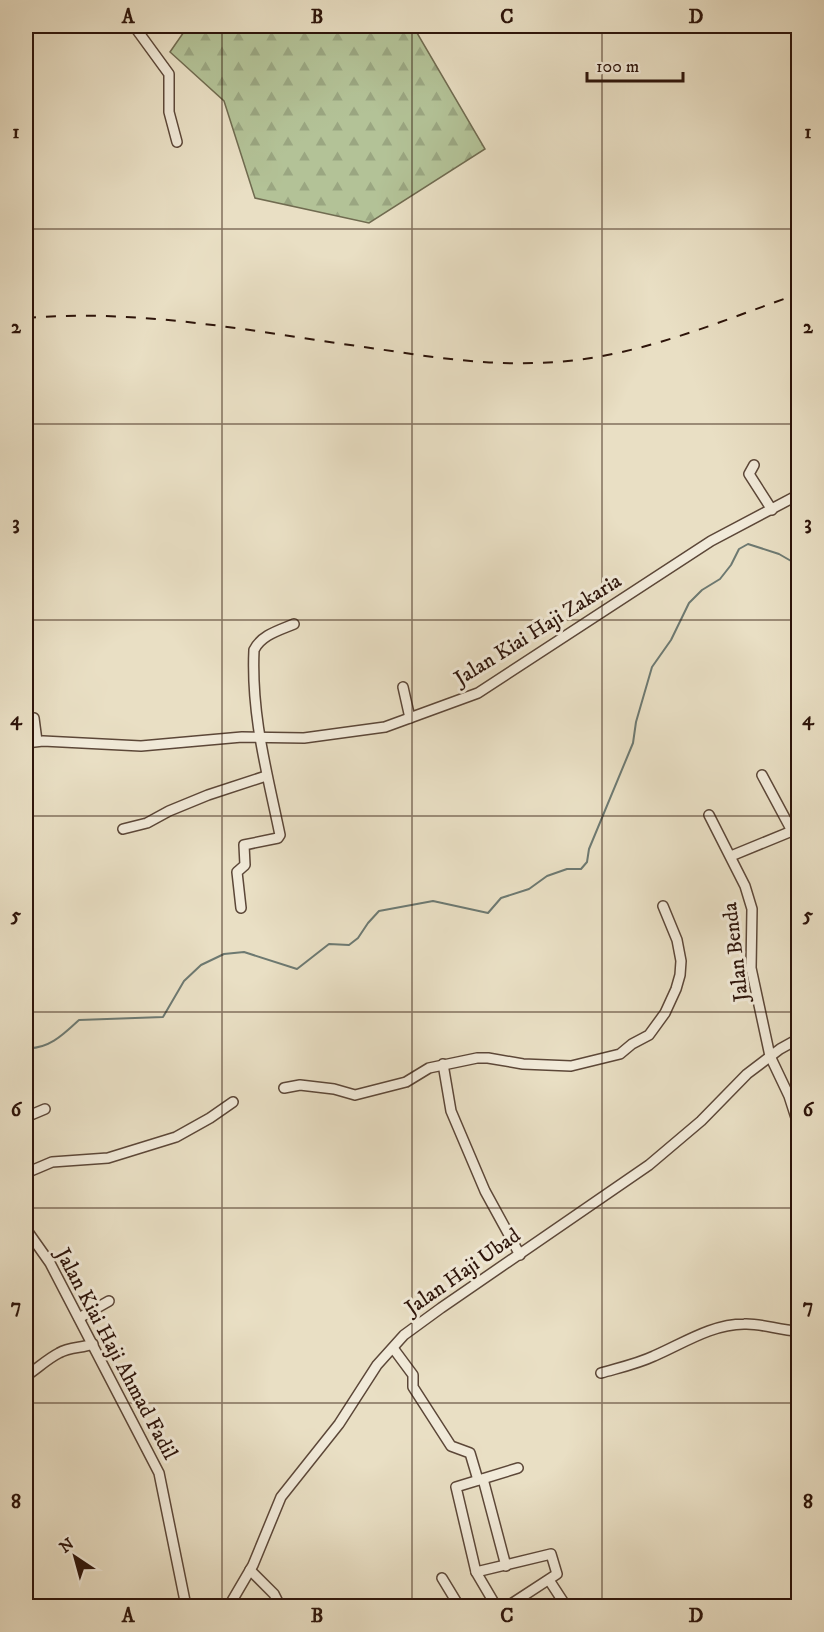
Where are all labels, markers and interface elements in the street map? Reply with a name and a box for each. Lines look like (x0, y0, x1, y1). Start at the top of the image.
text: A (121, 5, 136, 30)
text: B (311, 5, 323, 30)
text: C (500, 5, 514, 30)
text: D (689, 5, 704, 30)
scale bar (587, 45, 683, 83)
text: 100 m (596, 56, 639, 78)
text: 1 (12, 120, 20, 145)
text: 1 (804, 120, 812, 145)
text: 2 (11, 315, 22, 340)
text: 2 (803, 315, 814, 340)
text: 3 (12, 511, 20, 536)
text: 3 (804, 511, 812, 536)
street label: Jalan Kiai Haji Zakaria (448, 568, 626, 693)
text: 4 (10, 707, 23, 732)
text: 4 (802, 707, 815, 732)
street label: Jalan Benda (717, 901, 755, 1005)
text: 5 (10, 903, 21, 928)
text: 5 (802, 903, 813, 928)
text: 6 (11, 1098, 23, 1123)
text: 6 (803, 1098, 815, 1123)
street label: Jalan Haji Ubad (399, 1222, 526, 1322)
street label: Jalan Kiai Haji Ahmad Fadil (48, 1242, 183, 1465)
text: 7 (11, 1294, 21, 1319)
text: 7 (803, 1294, 813, 1319)
text: 8 (11, 1490, 21, 1515)
text: 8 (803, 1490, 813, 1515)
north arrow (45, 1527, 105, 1587)
text: N (56, 1534, 78, 1558)
text: A (121, 1604, 136, 1629)
text: B (311, 1604, 323, 1629)
text: C (500, 1604, 514, 1629)
text: D (689, 1604, 704, 1629)

